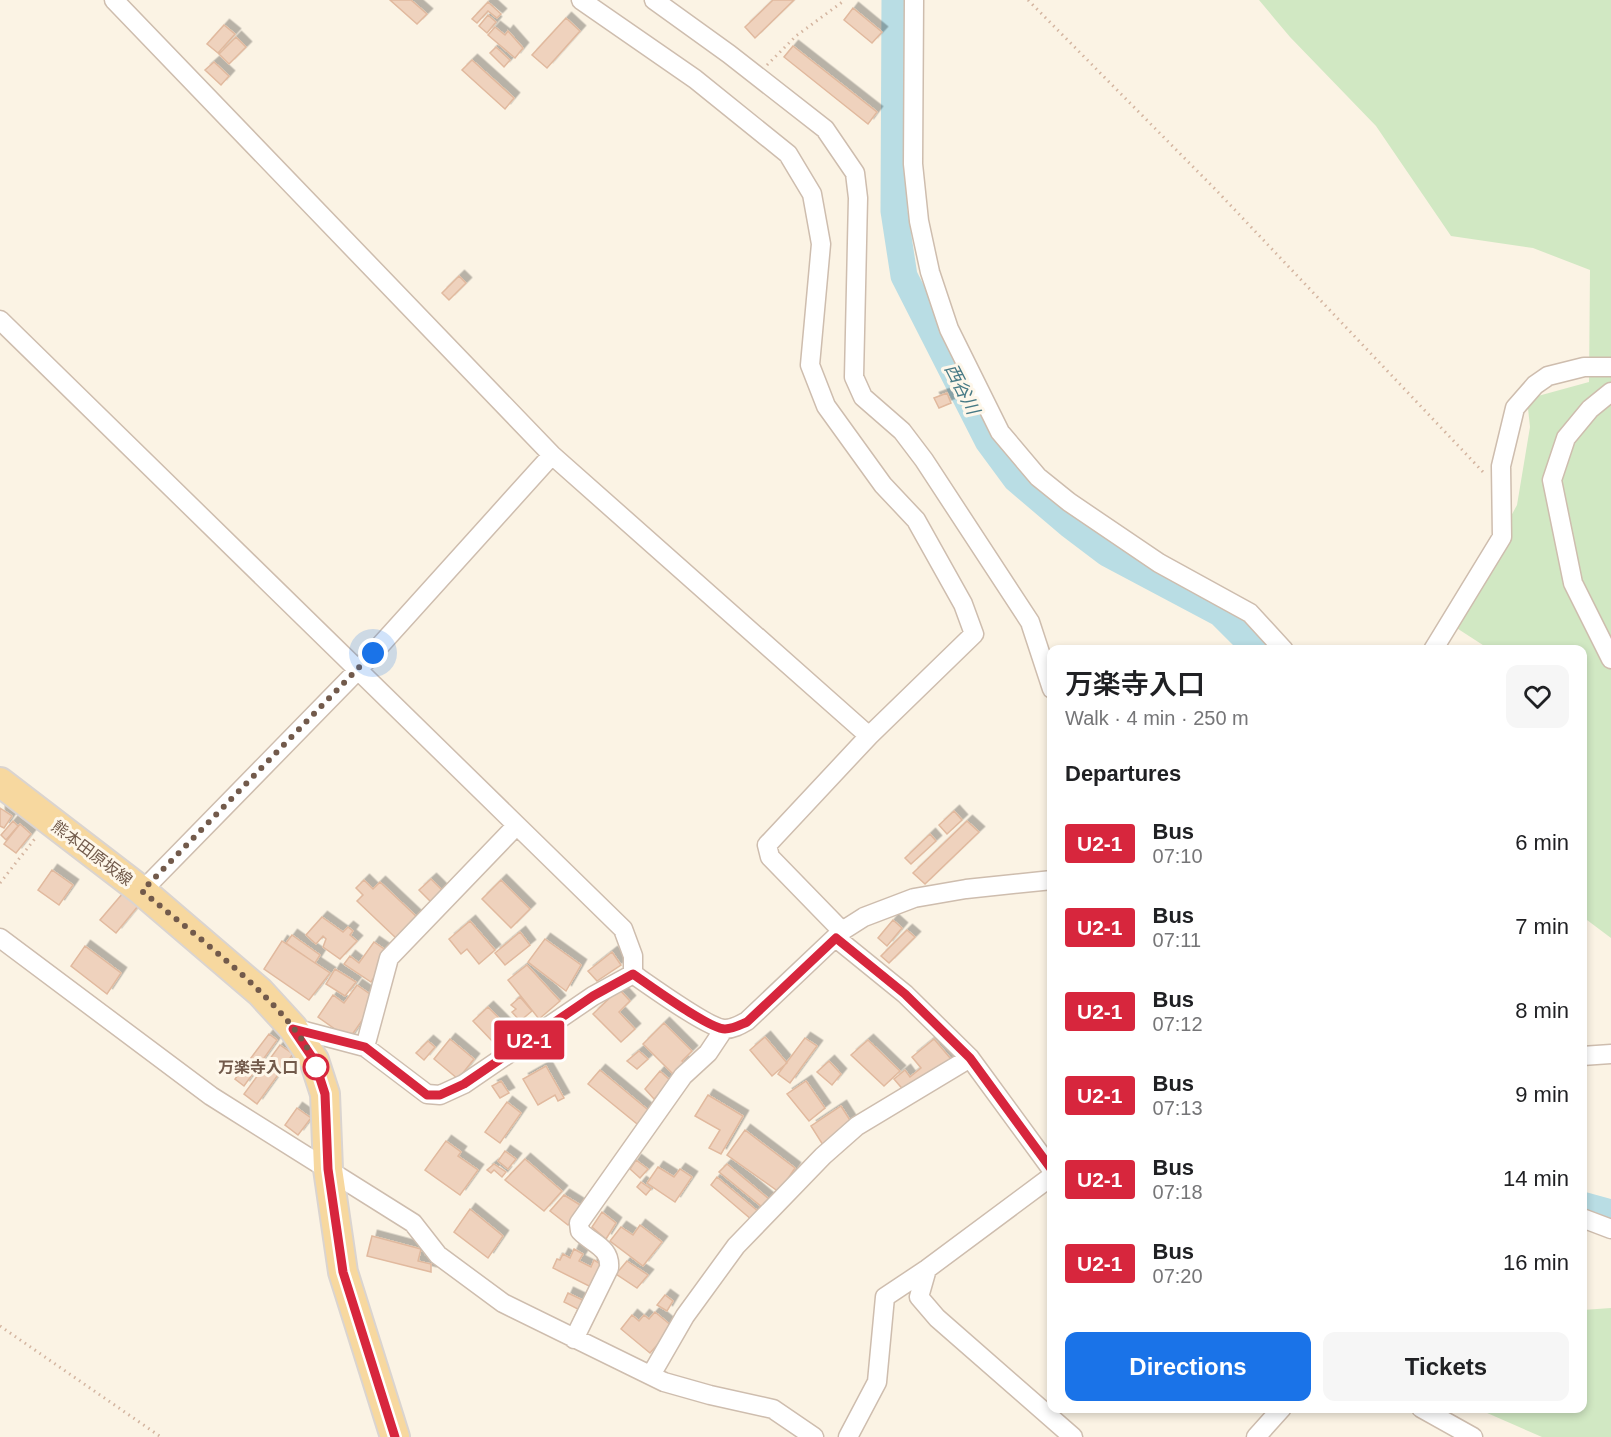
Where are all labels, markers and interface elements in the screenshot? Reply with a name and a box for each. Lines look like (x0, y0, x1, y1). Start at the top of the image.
water label: 西谷川 (941, 360, 984, 419)
your location (358, 638, 388, 668)
button: heart (1506, 665, 1569, 728)
text: 万楽寺入口 (1065, 669, 1205, 700)
text: Walk · 4 min · 250 m (1065, 707, 1249, 729)
text: Departures (1065, 761, 1181, 786)
street label: 熊本田原坂線 (49, 817, 135, 889)
text: Bus (1153, 819, 1194, 844)
text: 6 min (1515, 830, 1569, 855)
text: U2-1 (1077, 832, 1123, 855)
text: 07:10 (1153, 845, 1203, 867)
text: Bus (1153, 903, 1194, 928)
text: 7 min (1515, 914, 1569, 939)
text: U2-1 (1077, 916, 1123, 939)
text: 07:11 (1153, 929, 1201, 951)
text: Bus (1153, 987, 1194, 1012)
text: 8 min (1515, 998, 1569, 1023)
text: U2-1 (1077, 1000, 1123, 1023)
text: 07:12 (1153, 1013, 1203, 1035)
line badge: U2-1 (487, 1020, 571, 1060)
text: U2-1 (506, 1029, 552, 1052)
marker: 万楽寺入口 (303, 1054, 329, 1080)
place label: 万楽寺入口 (218, 1059, 298, 1076)
text: Bus (1153, 1071, 1194, 1096)
text: 9 min (1515, 1082, 1569, 1107)
text: U2-1 (1077, 1084, 1123, 1107)
text: 07:13 (1153, 1097, 1203, 1119)
text: Bus (1153, 1155, 1194, 1180)
text: 14 min (1503, 1166, 1569, 1191)
text: U2-1 (1077, 1168, 1123, 1191)
text: 07:18 (1153, 1181, 1203, 1203)
text: Bus (1153, 1239, 1194, 1264)
text: 16 min (1503, 1250, 1569, 1275)
text: U2-1 (1077, 1252, 1123, 1275)
text: 07:20 (1153, 1265, 1203, 1287)
button: Directions (1065, 1332, 1311, 1401)
button: Tickets (1323, 1332, 1569, 1401)

